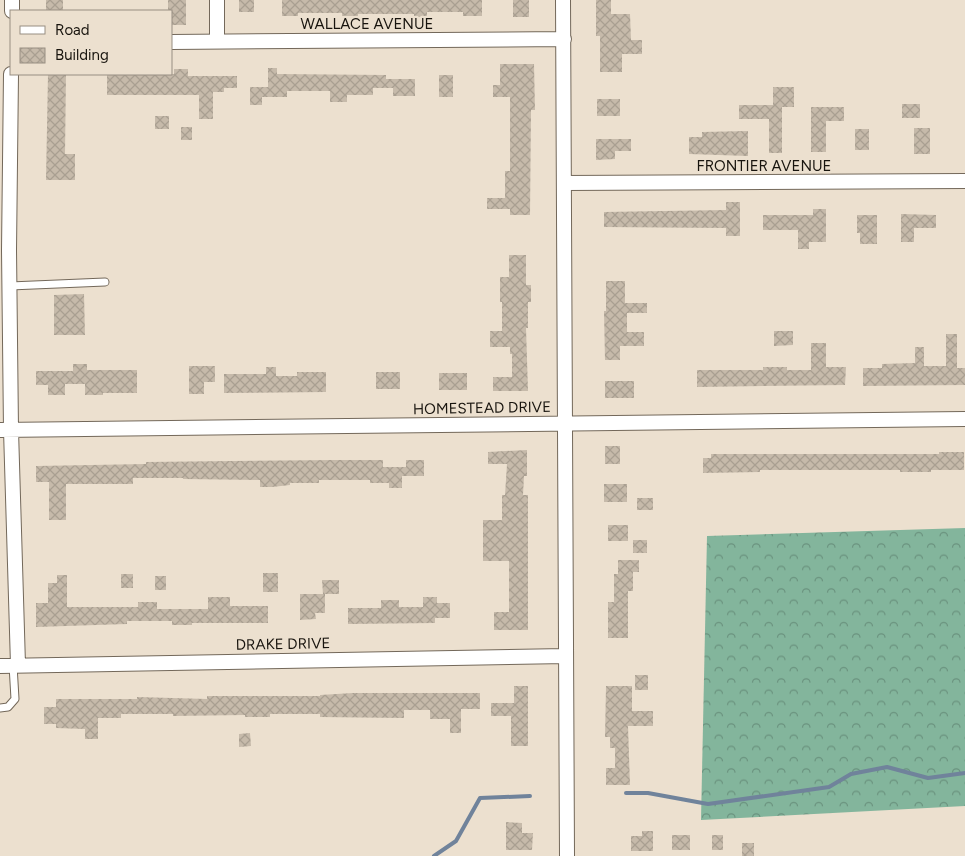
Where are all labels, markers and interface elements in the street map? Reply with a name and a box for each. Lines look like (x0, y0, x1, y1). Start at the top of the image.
legend (10, 10, 172, 75)
street label: WALLACE AVENUE (301, 15, 433, 33)
text: Road (55, 21, 90, 39)
text: Building (55, 46, 109, 64)
street label: FRONTIER AVENUE (697, 157, 831, 175)
street label: HOMESTEAD DRIVE (413, 398, 551, 418)
street label: DRAKE DRIVE (236, 634, 330, 654)

